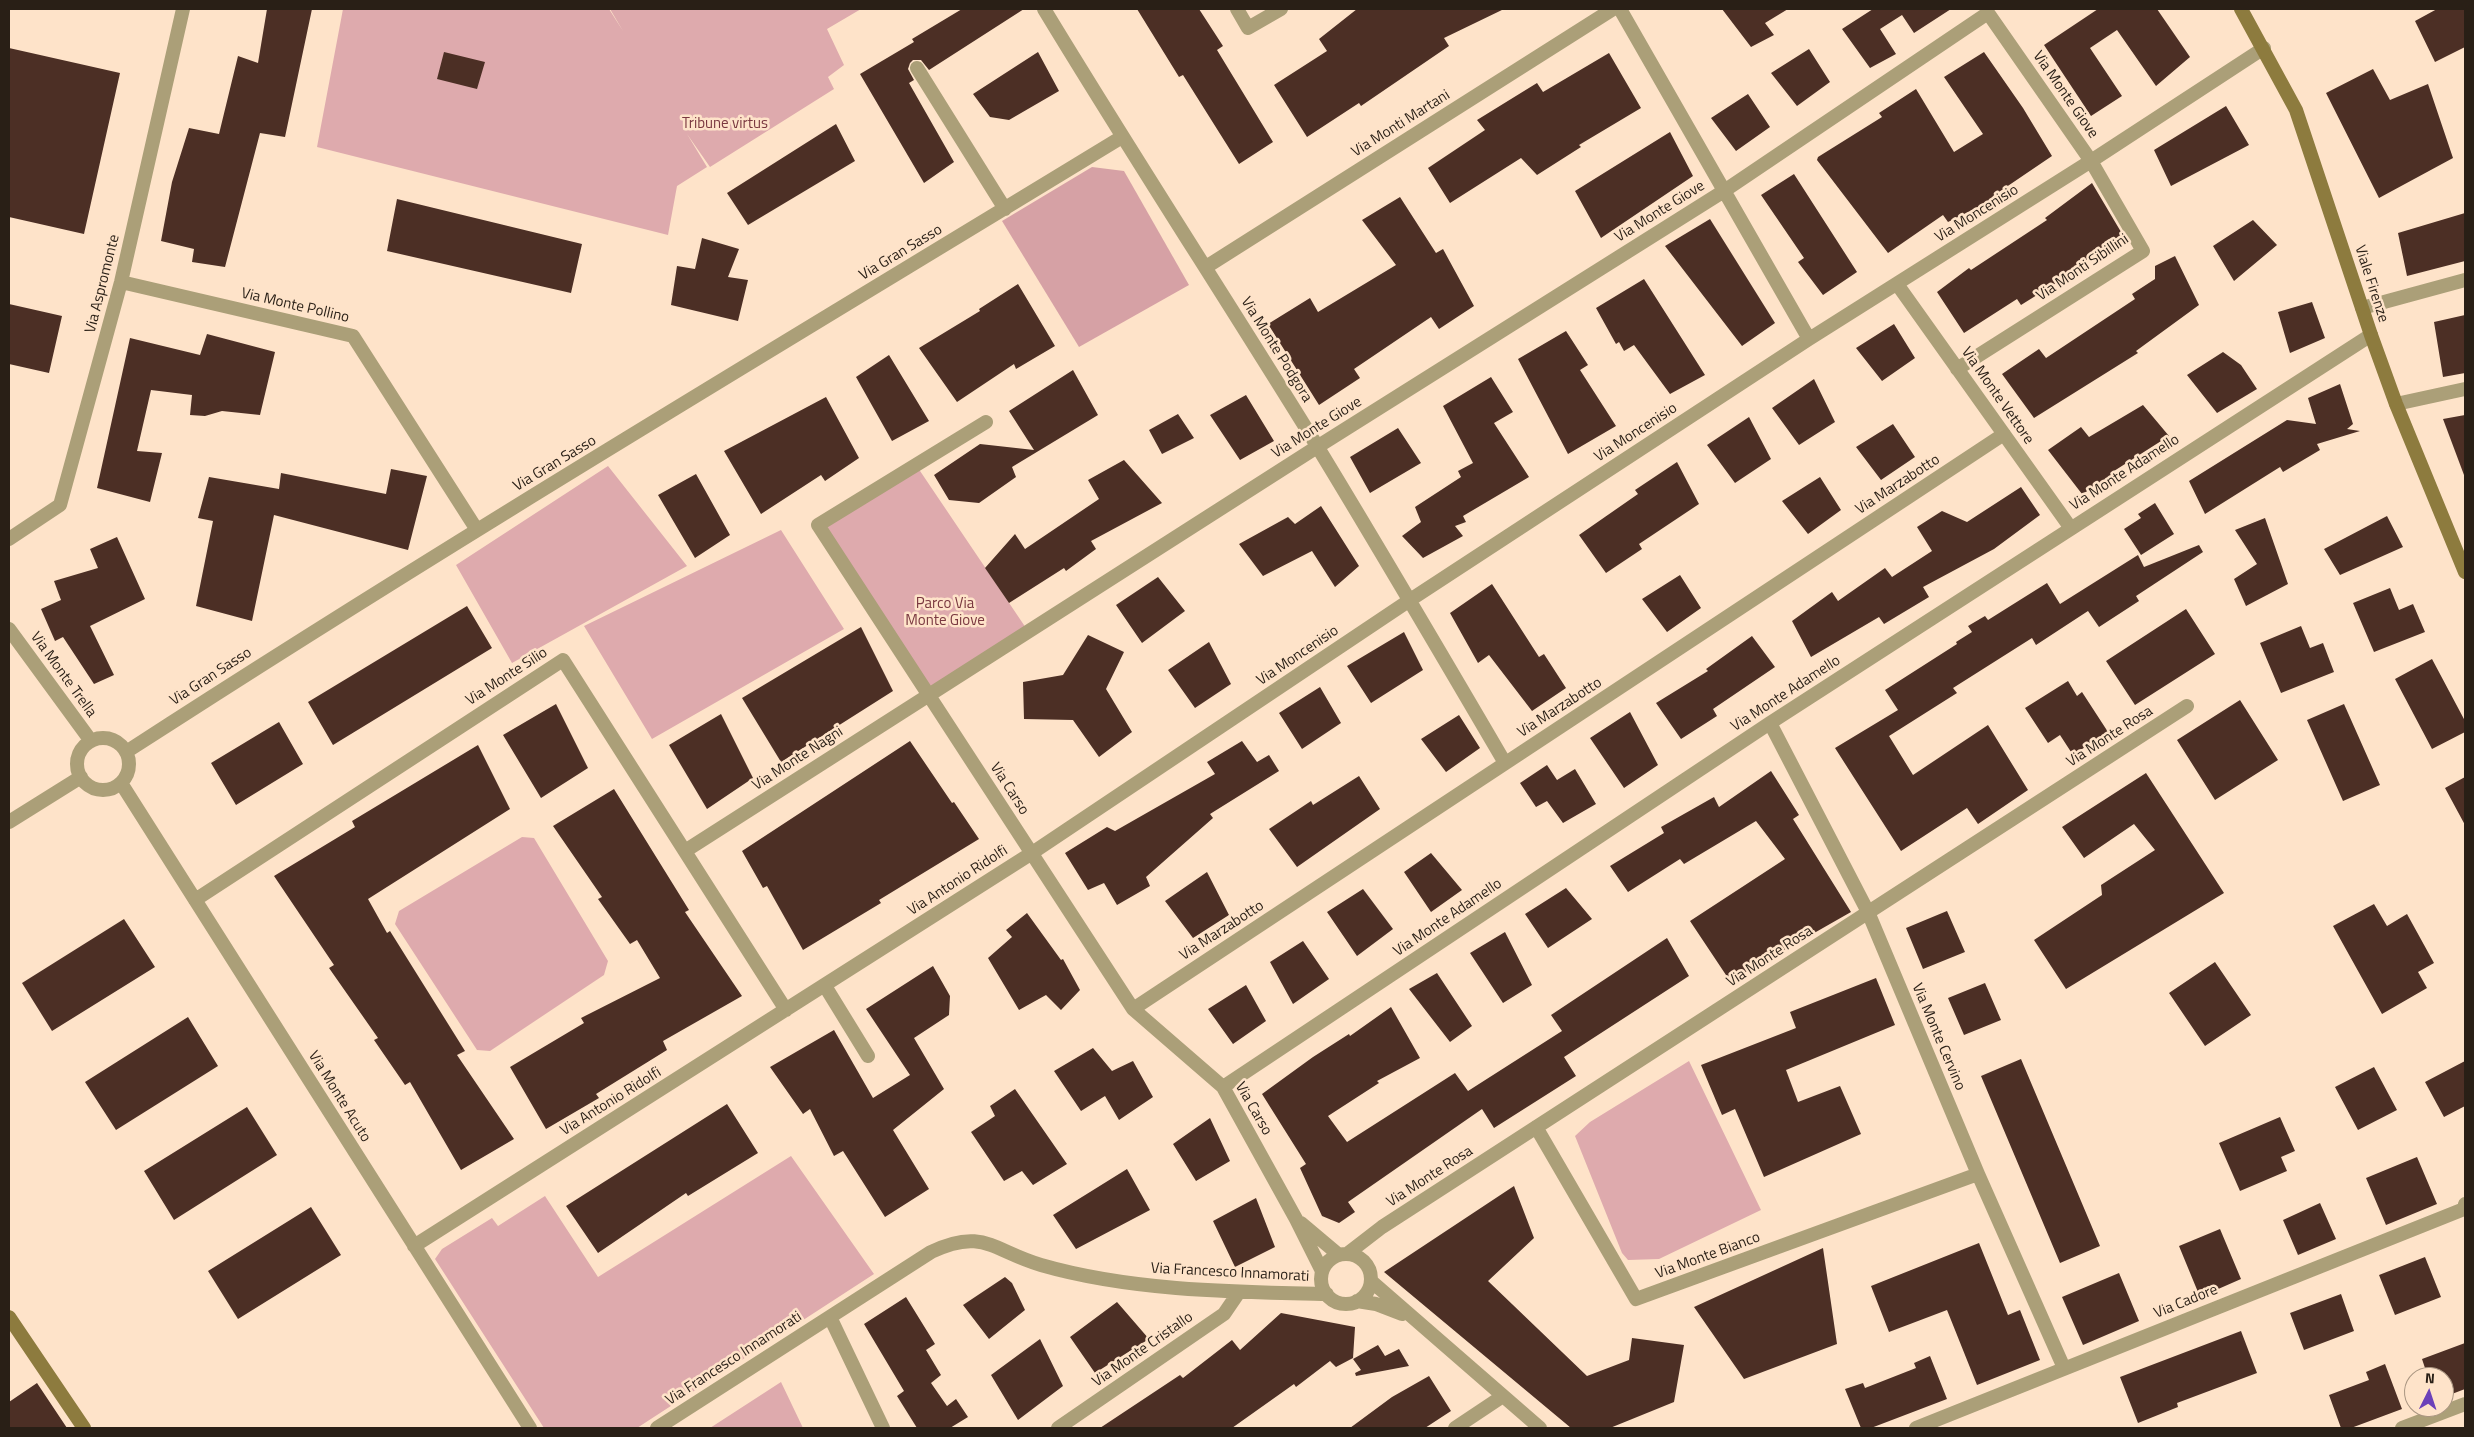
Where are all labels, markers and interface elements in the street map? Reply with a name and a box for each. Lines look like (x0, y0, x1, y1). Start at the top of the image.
street label: Via Monte Giove (2028, 48, 2102, 142)
street label: Via Monti Martani (1349, 87, 1453, 161)
park label: Tribune virtus (682, 115, 768, 133)
street label: Via Monte Giove (1612, 177, 1708, 247)
street label: Via Moncenisio (1932, 181, 2022, 247)
street label: Via Gran Sasso (856, 221, 946, 285)
street label: Via Monti Sibillini (2033, 231, 2133, 305)
street label: Via Aspromonte (82, 233, 124, 335)
street label: Viale Firenze (2350, 243, 2392, 325)
street label: Via Monte Pollino (239, 285, 351, 327)
street label: Via Monte Podgora (1236, 294, 1316, 406)
street label: Via Monte Vettore (1957, 344, 2037, 448)
street label: Via Monte Giove (1269, 393, 1365, 463)
street label: Via Moncenisio (1591, 400, 1681, 466)
street label: Via Monte Adamello (2067, 431, 2183, 515)
street label: Via Gran Sasso (510, 432, 600, 496)
street label: Via Marzabotto (1853, 451, 1943, 519)
park label: Parco Via Monte Giove (905, 595, 985, 630)
street label: Via Moncenisio (1254, 622, 1342, 690)
street label: Via Monte Trella (26, 629, 100, 721)
street label: Via Gran Sasso (167, 644, 255, 710)
street label: Via Monte Silio (463, 644, 551, 710)
street label: Via Monte Adamello (1728, 652, 1844, 736)
street label: Via Marzabotto (1515, 674, 1605, 742)
street label: Via Monte Rosa (2064, 703, 2156, 771)
street label: Via Monte Nagni (749, 723, 847, 795)
street label: Via Carso (985, 760, 1033, 818)
street label: Via Antonio Ridolfi (905, 842, 1011, 920)
street label: Via Monte Adamello (1390, 875, 1506, 961)
street label: Via Marzabotto (1177, 897, 1267, 965)
street label: Via Monte Rosa (1724, 923, 1816, 991)
street label: Via Monte Cervino (1907, 981, 1969, 1093)
street label: Via Monte Acuto (304, 1048, 374, 1146)
street label: Via Antonio Ridolfi (557, 1064, 665, 1140)
street label: Via Carso (1231, 1079, 1275, 1139)
street label: Via Monte Rosa (1384, 1143, 1476, 1211)
street label: Via Monte Bianco (1653, 1229, 1763, 1283)
street label: Via Francesco Innamorati (1150, 1260, 1310, 1286)
street label: Via Cadore (2152, 1281, 2220, 1323)
street label: Via Francesco Innamorati (662, 1308, 806, 1410)
street label: Via Monte Cristallo (1089, 1309, 1197, 1391)
north arrow (2404, 1367, 2454, 1417)
text: N (2424, 1367, 2436, 1388)

